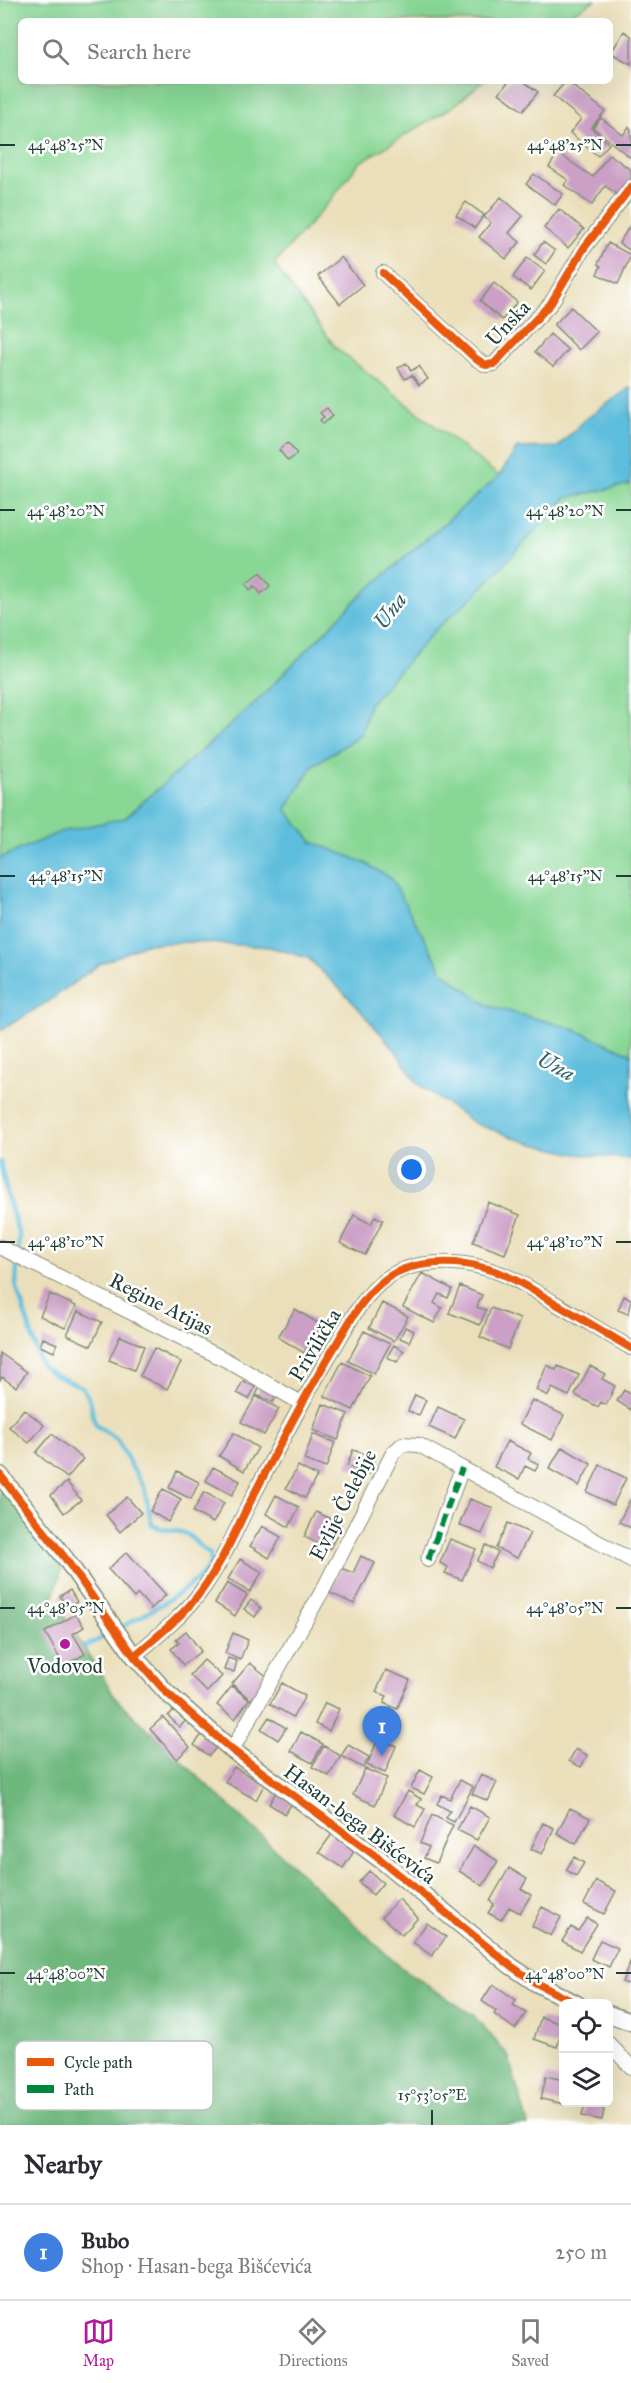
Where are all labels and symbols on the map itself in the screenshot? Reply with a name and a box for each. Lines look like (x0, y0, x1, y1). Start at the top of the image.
text: 44°48'25"N (28, 136, 104, 154)
text: 44°48'25"N (527, 136, 603, 154)
street label: Unska (480, 294, 536, 351)
text: 44°48'20"N (27, 502, 105, 520)
text: 44°48'20"N (526, 502, 604, 520)
water label: Una (368, 587, 412, 635)
text: 44°48'15"N (29, 867, 104, 885)
text: 44°48'15"N (528, 867, 603, 885)
water label: Una (533, 1045, 579, 1087)
your location (397, 1155, 426, 1184)
text: 44°48'10"N (28, 1233, 105, 1251)
text: 44°48'10"N (527, 1233, 604, 1251)
street label: Regine Atijas (105, 1267, 217, 1341)
street label: Privilička (283, 1304, 347, 1386)
street label: Evlije Čelebije (304, 1445, 382, 1565)
text: 44°48'05"N (27, 1599, 105, 1617)
text: 44°48'05"N (526, 1599, 604, 1617)
marker: Vodovod (58, 1637, 72, 1651)
place label: Vodovod (26, 1653, 104, 1679)
pin: 1 (362, 1706, 401, 1756)
street label: Hasan-bega Bišćevića (279, 1758, 441, 1890)
text: 44°48'00"N (26, 1965, 106, 1983)
text: 44°48'00"N (525, 1965, 605, 1983)
legend (15, 2041, 213, 2110)
text: Cycle path (64, 2053, 133, 2072)
text: Path (64, 2080, 94, 2099)
text: 15°53'05"E (398, 2086, 466, 2104)

